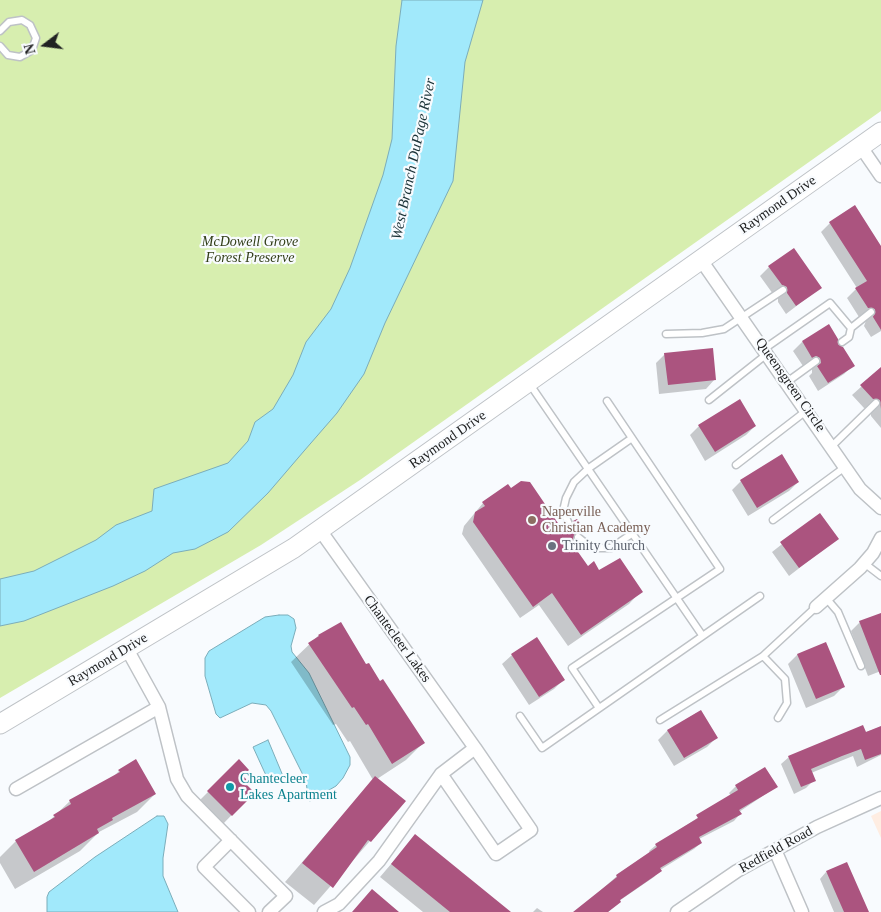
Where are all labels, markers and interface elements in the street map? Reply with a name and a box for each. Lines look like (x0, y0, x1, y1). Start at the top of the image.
north arrow (20, 20, 70, 70)
text: N (21, 42, 39, 56)
water label: West Branch DuPage River (388, 77, 440, 241)
street label: Raymond Drive (736, 172, 820, 238)
park label: McDowell Grove Forest Preserve (202, 234, 298, 266)
street label: Queensgreen Circle (751, 335, 829, 435)
street label: Raymond Drive (406, 407, 490, 473)
place label: Naperville Christian Academy (542, 504, 650, 536)
marker: Naperville Christian Academy (526, 514, 538, 526)
place label: Trinity Church (562, 538, 645, 554)
marker: Trinity Church (546, 540, 558, 552)
street label: Chantecleer Lakes (360, 592, 434, 686)
street label: Raymond Drive (65, 630, 151, 690)
place label: Chantecleer Lakes Apartment (240, 771, 337, 804)
marker: Chantecleer Lakes Apartment (224, 781, 236, 793)
street label: Redfield Road (736, 823, 816, 877)

